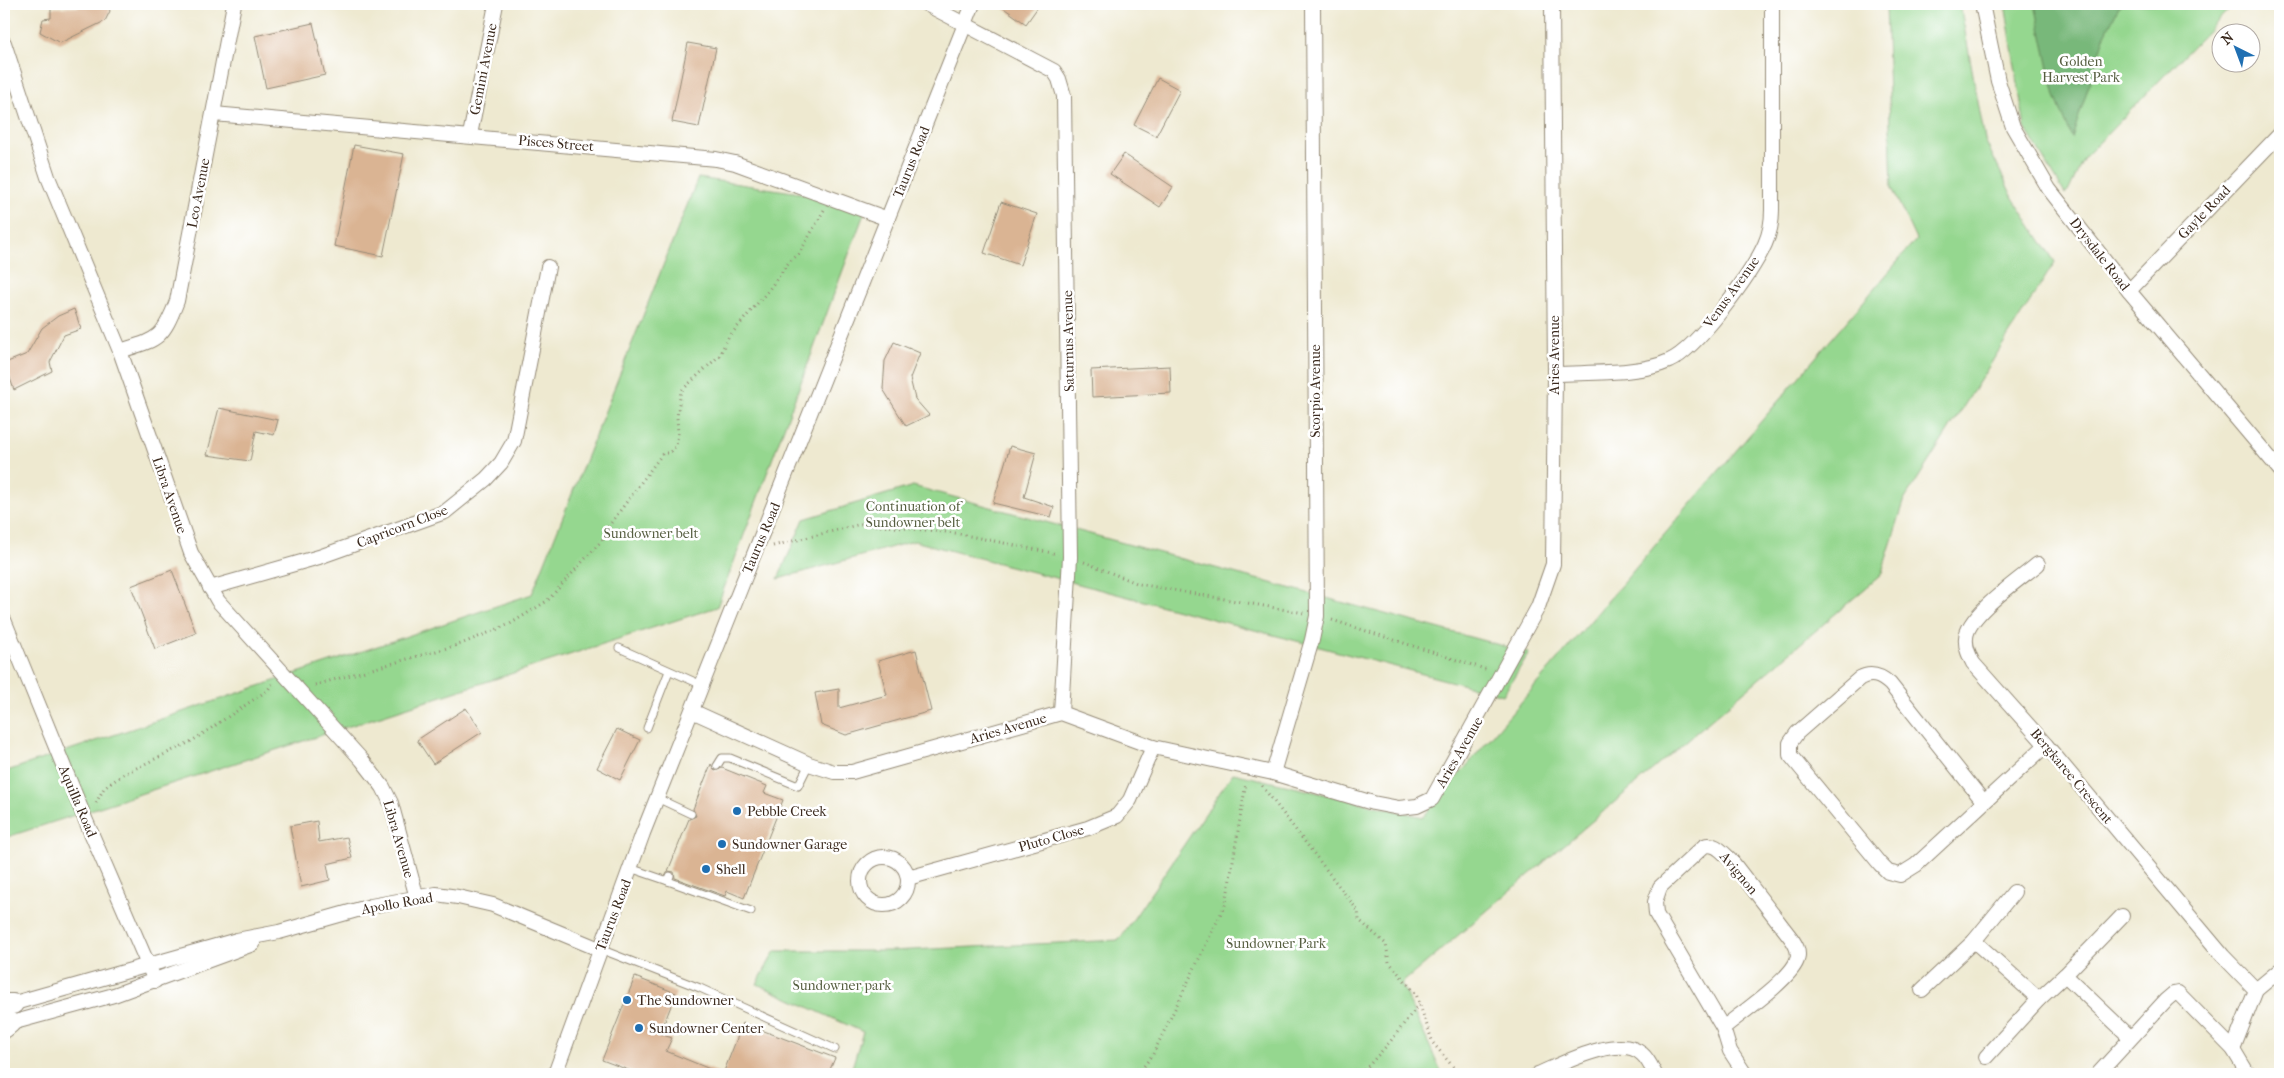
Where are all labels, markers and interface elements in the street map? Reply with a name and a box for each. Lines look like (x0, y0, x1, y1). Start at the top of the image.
street label: Gemini Avenue (466, 22, 501, 116)
north arrow (2212, 22, 2262, 72)
text: N (2218, 29, 2238, 49)
park label: Golden Harvest Park (2042, 53, 2121, 86)
street label: Taurus Road (889, 123, 934, 201)
street label: Pisces Street (517, 132, 595, 155)
street label: Leo Avenue (183, 157, 214, 229)
street label: Gayle Road (2174, 182, 2234, 243)
street label: Drysdale Road (2066, 214, 2134, 295)
street label: Venus Avenue (1699, 253, 1763, 332)
street label: Saturnus Avenue (1059, 290, 1078, 392)
street label: Aries Avenue (1546, 315, 1563, 396)
street label: Scorpio Avenue (1307, 344, 1324, 438)
street label: Libra Avenue (148, 454, 191, 536)
park label: Continuation of Sundowner belt (866, 498, 964, 531)
street label: Taurus Road (739, 500, 784, 576)
street label: Capricorn Close (354, 501, 450, 552)
park label: Sundowner belt (604, 525, 698, 542)
street label: Aries Avenue (967, 709, 1049, 748)
street label: Aries Avenue (1432, 714, 1487, 792)
street label: Bergkaree Crescent (2027, 725, 2116, 827)
street label: Aquilla Road (54, 762, 100, 840)
street label: Libra Avenue (379, 798, 418, 880)
place label: Pebble Creek (747, 803, 827, 820)
marker: Pebble Creek (731, 805, 743, 817)
street label: Pluto Close (1016, 821, 1086, 856)
place label: Sundowner Garage (732, 836, 847, 853)
marker: Sundowner Garage (716, 838, 728, 850)
street label: Avignon (1715, 848, 1761, 898)
place label: Shell (716, 861, 746, 878)
marker: Shell (700, 863, 712, 875)
street label: Taurus Road (592, 876, 635, 954)
street label: Apollo Road (359, 889, 435, 918)
park label: Sundowner Park (1226, 935, 1327, 952)
park label: Sundowner park (792, 977, 892, 994)
place label: The Sundowner (637, 992, 733, 1009)
marker: The Sundowner (621, 994, 633, 1006)
place label: Sundowner Center (649, 1020, 763, 1037)
marker: Sundowner Center (633, 1022, 645, 1034)

